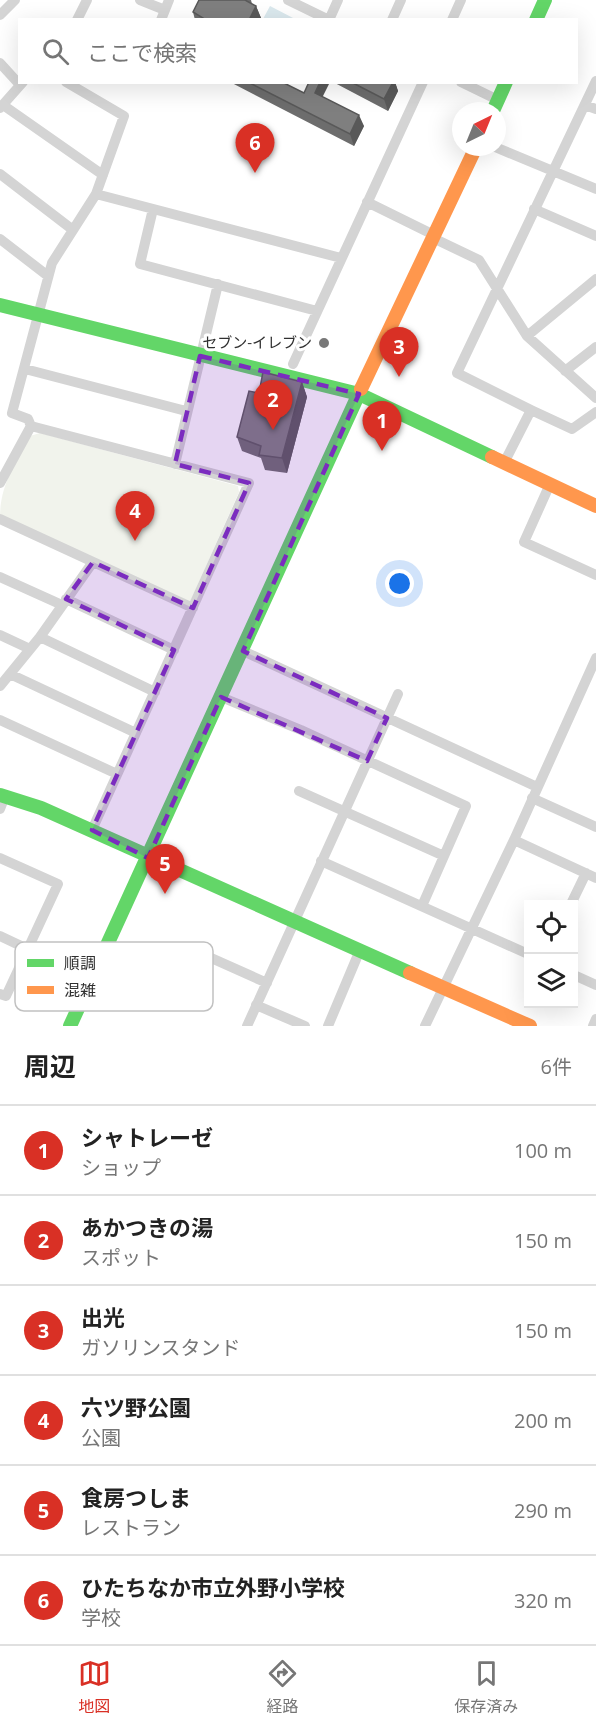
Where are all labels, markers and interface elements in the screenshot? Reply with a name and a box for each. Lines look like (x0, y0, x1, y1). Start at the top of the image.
search box (18, 18, 578, 84)
icon: search (39, 35, 72, 68)
text: ここで検索 (87, 37, 197, 67)
north arrow (452, 102, 506, 156)
pin: 6 (236, 124, 274, 173)
pin: 3 (380, 328, 418, 377)
place label: セブン-イレブン (202, 332, 312, 352)
marker: セブン-イレブン (317, 336, 331, 350)
pin: 2 (254, 380, 292, 430)
pin: 1 (362, 402, 401, 451)
pin: 4 (116, 492, 154, 541)
your location (385, 569, 414, 598)
pin: 5 (146, 844, 184, 894)
map controls (524, 900, 578, 1008)
button: locate (524, 900, 578, 954)
legend (15, 942, 213, 1011)
text: 順調 (64, 952, 96, 974)
button: layers (524, 954, 578, 1008)
text: 混雑 (64, 979, 96, 1001)
text: 周辺 (24, 1048, 76, 1084)
text: 6件 (541, 1053, 572, 1080)
text: シャトレーゼ (81, 1122, 213, 1152)
text: 1 (38, 1137, 49, 1164)
text: 100 m (514, 1137, 572, 1164)
text: ショップ (81, 1154, 161, 1181)
text: あかつきの湯 (81, 1212, 213, 1242)
text: 2 (38, 1227, 49, 1254)
text: 150 m (514, 1227, 572, 1254)
text: スポット (81, 1244, 161, 1271)
text: 出光 (81, 1302, 125, 1332)
text: 3 (38, 1317, 49, 1344)
text: 150 m (514, 1317, 572, 1344)
text: ガソリンスタンド (81, 1334, 241, 1361)
text: 六ツ野公園 (81, 1392, 191, 1422)
text: 4 (38, 1407, 49, 1434)
text: 200 m (514, 1407, 572, 1434)
text: 公園 (81, 1424, 121, 1451)
text: 食房つしま (81, 1482, 191, 1512)
text: 5 (38, 1497, 49, 1524)
text: 290 m (514, 1497, 572, 1524)
text: レストラン (81, 1514, 181, 1541)
text: ひたちなか市立外野小学校 (81, 1572, 345, 1602)
text: 6 (38, 1587, 49, 1614)
text: 320 m (514, 1587, 572, 1614)
text: 学校 (81, 1604, 121, 1631)
tab: 地図 (78, 1657, 111, 1717)
tab: 経路 (266, 1657, 299, 1717)
tab: 保存済み (454, 1657, 518, 1717)

